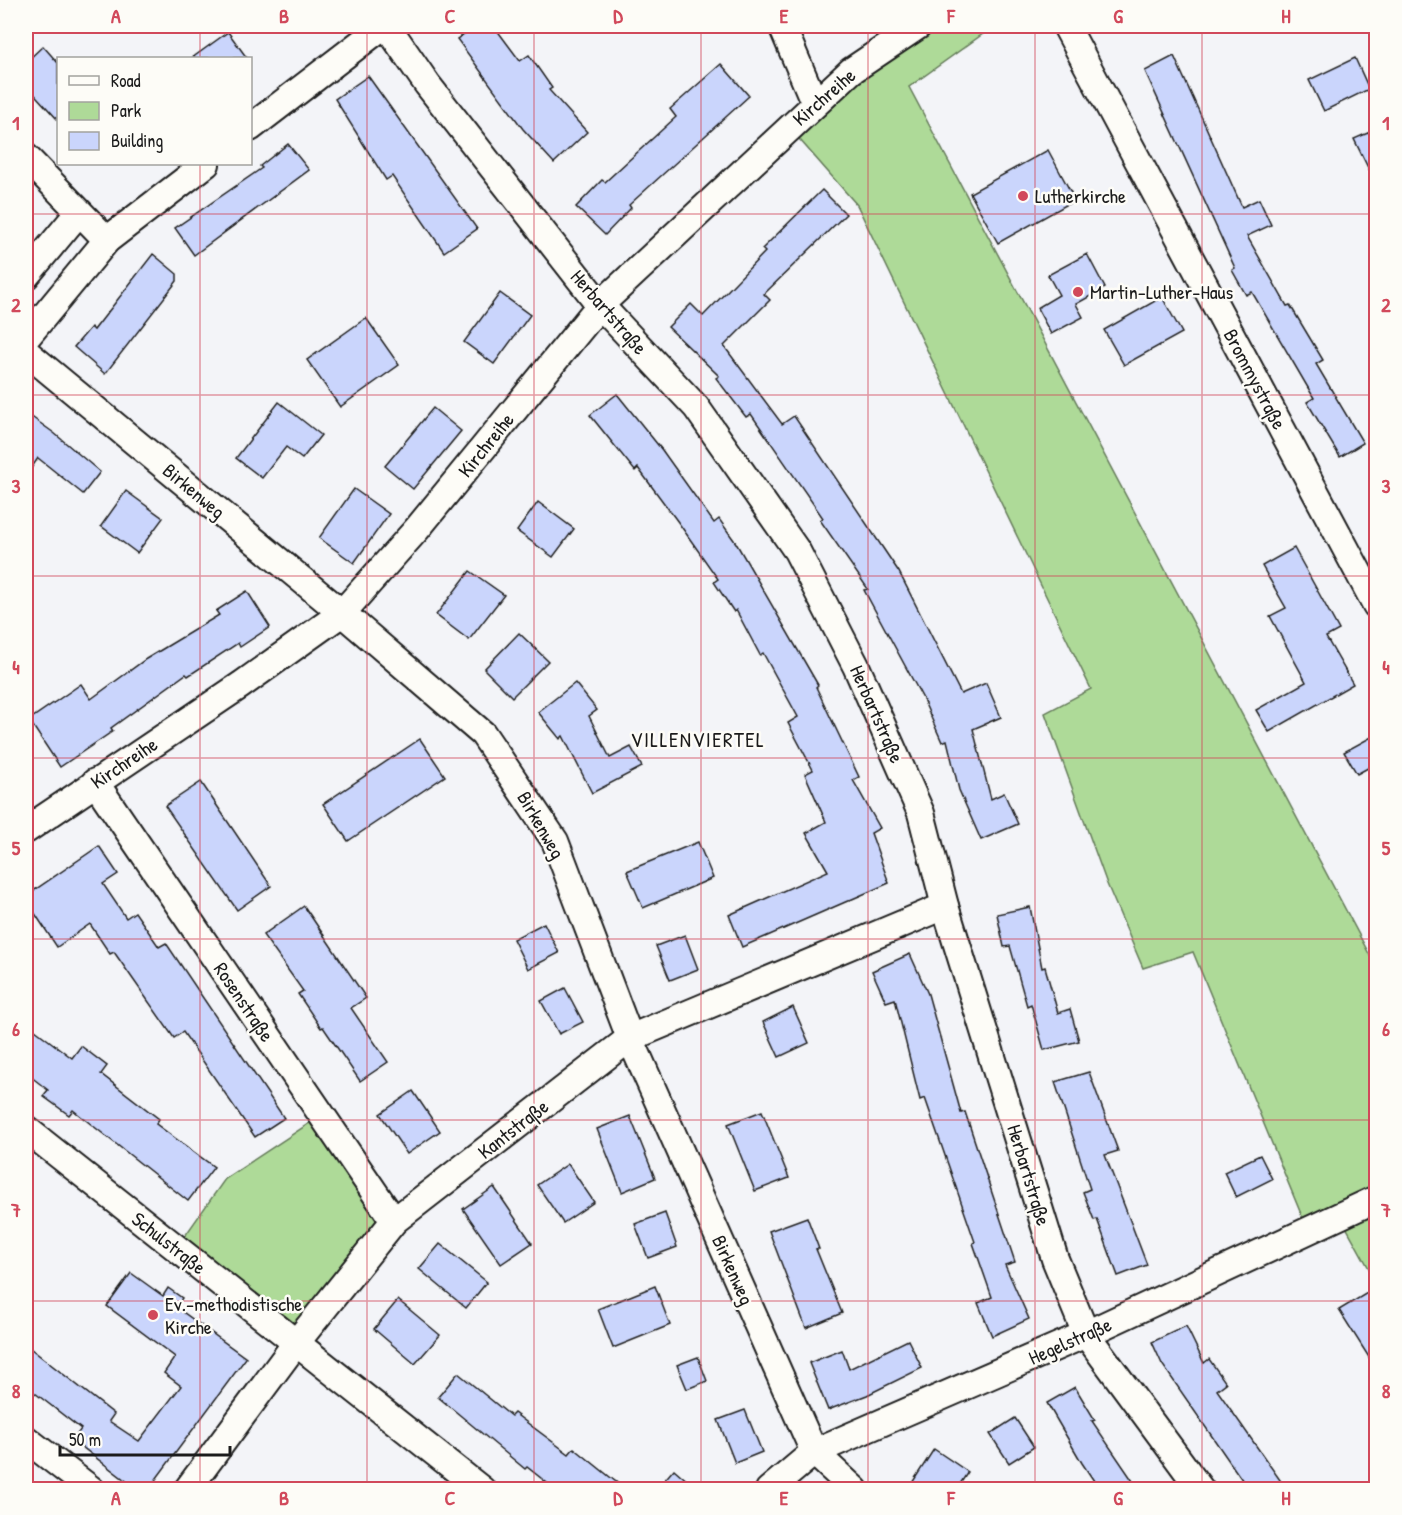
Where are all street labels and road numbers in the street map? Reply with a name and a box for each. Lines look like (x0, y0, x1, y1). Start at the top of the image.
street label: Kirchreihe (786, 62, 861, 132)
street label: Herbartstraße (565, 263, 654, 360)
street label: Brommystraße (1218, 324, 1293, 434)
street label: Kirchreihe (451, 407, 520, 482)
street label: Birkenweg (157, 457, 231, 525)
street label: Herbartstraße (844, 661, 911, 767)
street label: Kirchreihe (85, 730, 163, 795)
street label: Birkenweg (511, 786, 572, 864)
street label: Rosenstraße (208, 957, 281, 1047)
street label: Kantstraße (472, 1092, 554, 1165)
street label: Herbartstraße (1001, 1121, 1058, 1229)
street label: Schulstraße (127, 1205, 212, 1280)
street label: Birkenweg (706, 1231, 761, 1309)
street label: Hegelstraße (1024, 1310, 1116, 1371)

